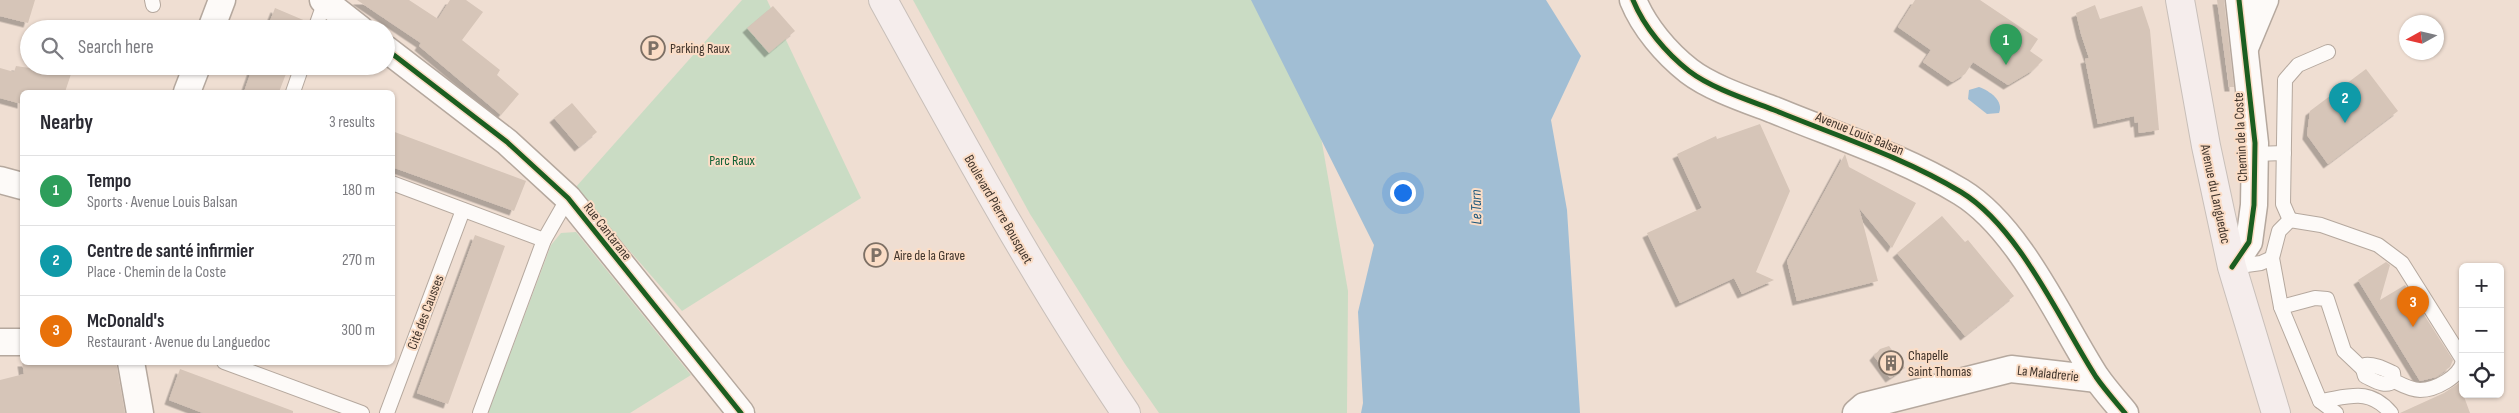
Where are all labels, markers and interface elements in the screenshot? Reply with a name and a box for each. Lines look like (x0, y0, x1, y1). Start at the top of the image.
north arrow (2399, 15, 2444, 60)
search box (20, 20, 395, 75)
pin: 1 (1990, 24, 2022, 65)
icon: search (38, 34, 66, 62)
parking icon: Parking Raux (640, 35, 666, 61)
text: Search here (78, 36, 154, 59)
place label: Parking Raux (670, 40, 730, 57)
pin: 2 (2329, 82, 2361, 123)
street label: Chemin de la Coste (2230, 92, 2251, 182)
street label: Avenue Louis Balsan (1812, 108, 1906, 159)
text: Nearby (40, 110, 93, 135)
text: 3 results (329, 113, 375, 132)
street label: Avenue du Languedoc (2196, 142, 2234, 245)
park label: Parc Raux (709, 152, 756, 169)
street label: Boulevard Pierre Bousquet (961, 152, 1037, 267)
text: Tempo (87, 170, 131, 193)
your location (1390, 180, 1416, 206)
text: 1 (53, 181, 59, 200)
text: 180 m (342, 181, 375, 200)
water label: Le Tarn (1467, 189, 1486, 225)
text: Sports · Avenue Louis Balsan (87, 193, 238, 212)
street label: Rue Cantarane (580, 199, 635, 264)
text: Centre de santé infirmier (87, 240, 254, 263)
parking icon: Aire de la Grave (863, 242, 889, 268)
place label: Aire de la Grave (893, 247, 965, 264)
text: 2 (52, 251, 60, 270)
text: 270 m (342, 251, 375, 270)
text: Place · Chemin de la Coste (87, 263, 226, 282)
map controls (2459, 263, 2504, 398)
button: + (2459, 263, 2504, 308)
street label: Cité des Causses (403, 272, 447, 352)
pin: 3 (2397, 286, 2429, 327)
button: − (2459, 308, 2504, 353)
text: McDonald's (87, 310, 164, 333)
text: 3 (52, 321, 60, 340)
text: 300 m (341, 321, 375, 340)
text: Restaurant · Avenue du Languedoc (87, 333, 270, 352)
place label: Chapelle Saint Thomas (1908, 347, 1971, 380)
building icon: Chapelle Saint Thomas (1878, 350, 1904, 376)
button: locate (2459, 353, 2504, 398)
street label: La Maladrerie (2016, 362, 2080, 385)

